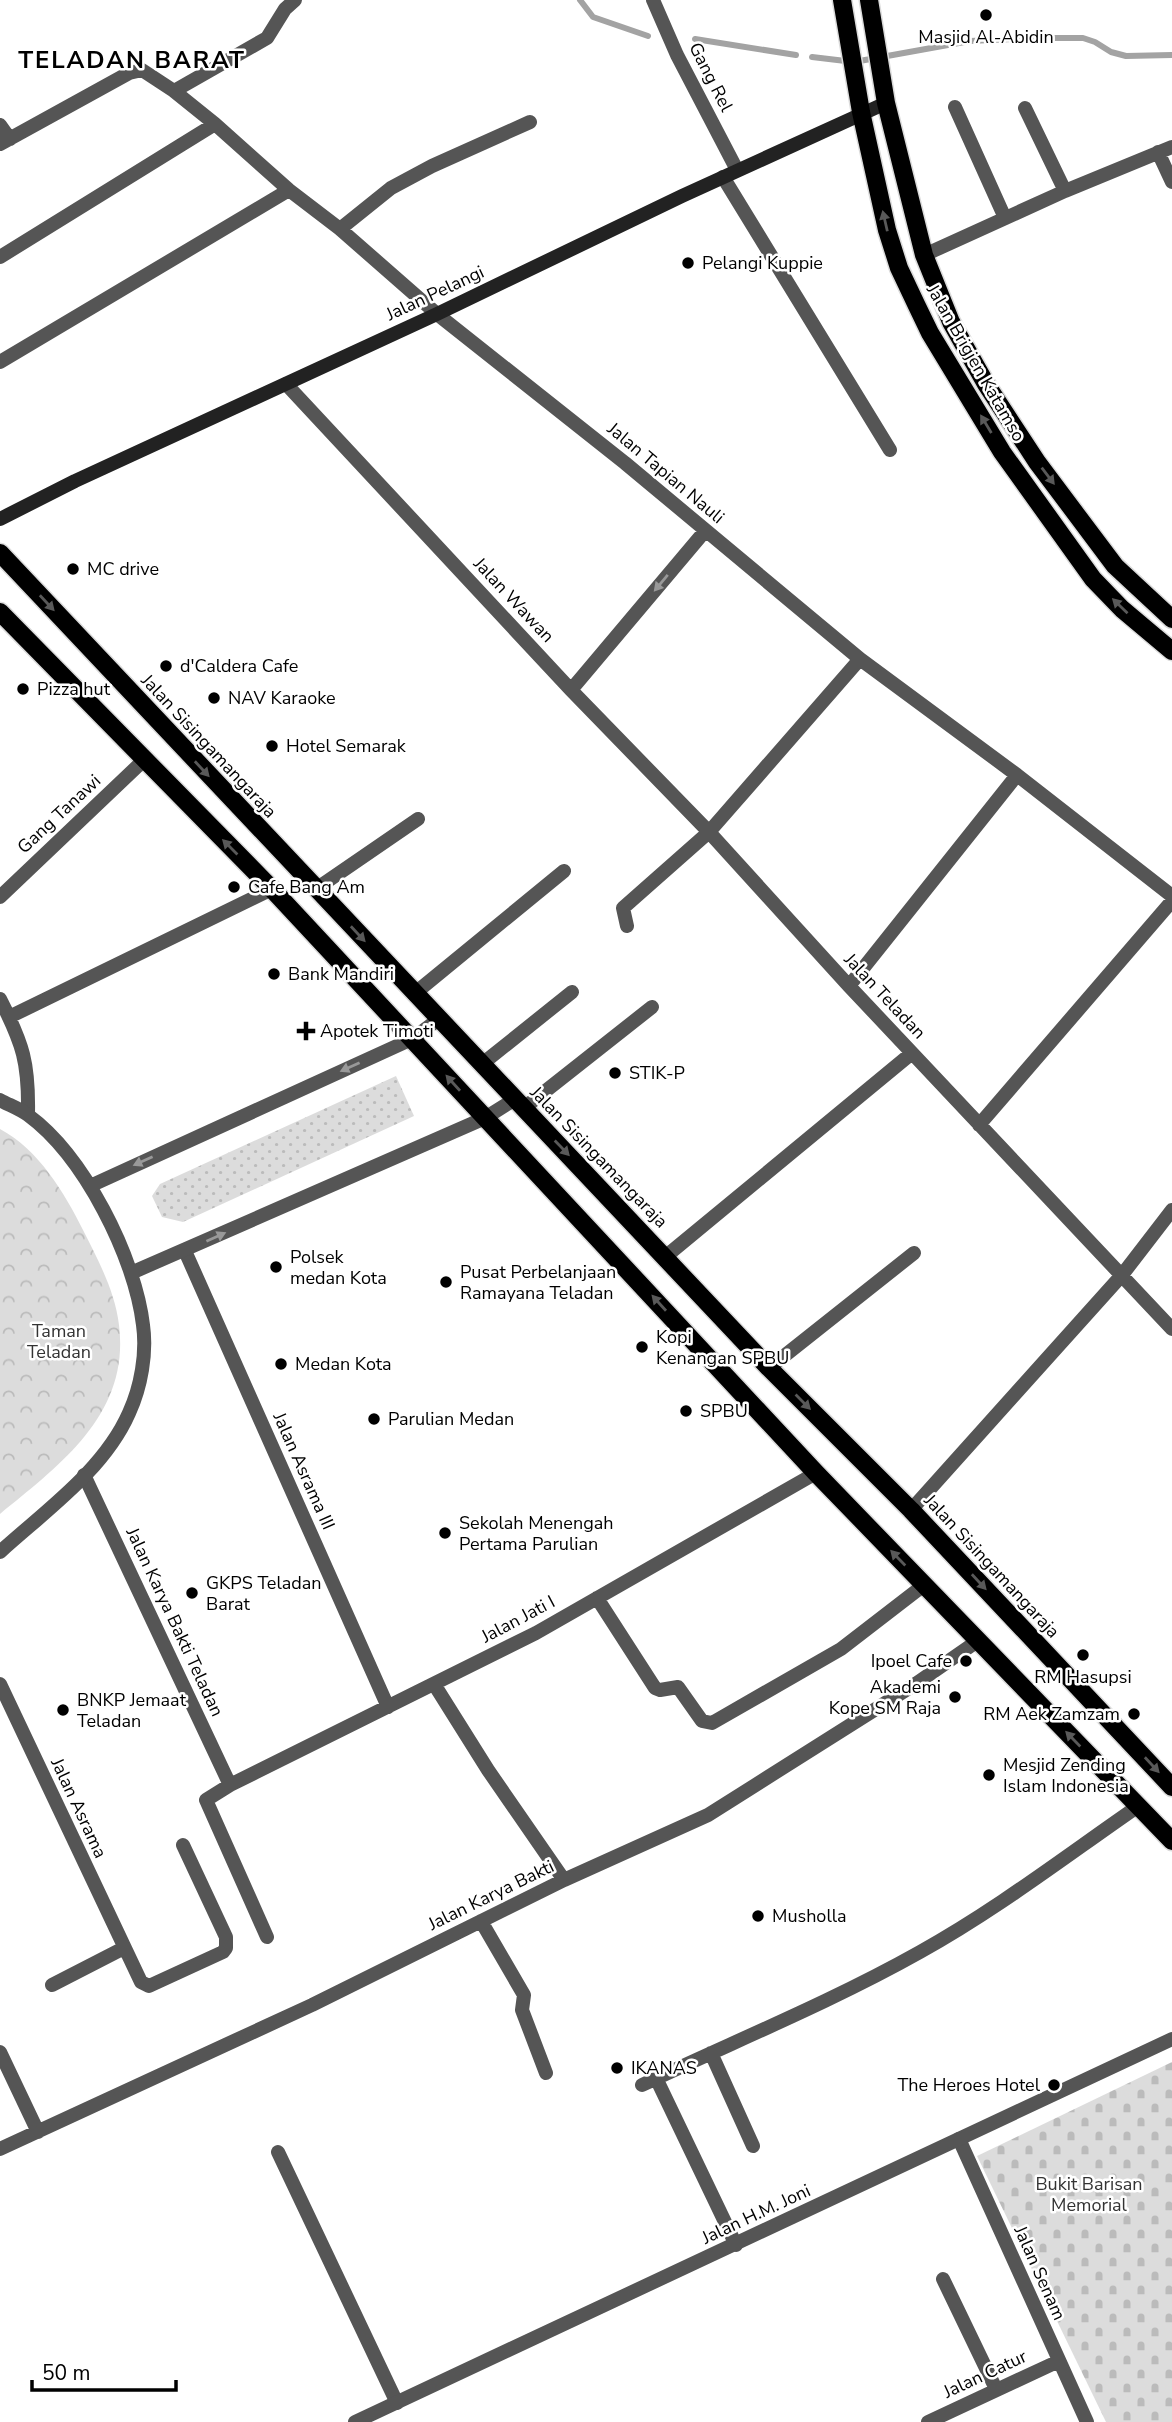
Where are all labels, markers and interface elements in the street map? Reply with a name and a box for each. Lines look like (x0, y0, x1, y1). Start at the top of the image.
marker: Masjid Al-Abidin (978, 7, 994, 23)
place label: Masjid Al-Abidin (918, 25, 1054, 49)
street label: Gang Rel (683, 38, 739, 116)
district label: TELADAN BARAT (18, 44, 246, 76)
one-way arrow (880, 210, 891, 232)
place label: Pelangi Kuppie (702, 251, 823, 275)
marker: Pelangi Kuppie (680, 255, 696, 271)
street label: Jalan Pelangi (381, 260, 488, 327)
street label: Jalan Brigjen Katamso (921, 279, 1031, 446)
one-way arrow (979, 414, 992, 433)
street label: Jalan Tapian Nauli (602, 416, 729, 529)
one-way arrow (1040, 467, 1054, 485)
street label: Jalan Wawan (468, 552, 560, 648)
place label: MC drive (87, 557, 159, 581)
marker: MC drive (65, 561, 81, 577)
one-way arrow (654, 574, 669, 591)
one-way arrow (38, 594, 54, 611)
one-way arrow (1112, 599, 1129, 615)
place label: d'Caldera Cafe (180, 654, 298, 678)
marker: d'Caldera Cafe (158, 658, 174, 674)
street label: Jalan Sisingamangaraja (135, 668, 282, 823)
place label: Pizza hut (37, 677, 111, 701)
marker: Pizza hut (15, 681, 31, 697)
place label: NAV Karaoke (228, 686, 336, 710)
marker: NAV Karaoke (206, 690, 222, 706)
place label: Hotel Semarak (286, 734, 407, 758)
marker: Hotel Semarak (264, 738, 280, 754)
one-way arrow (194, 760, 210, 777)
street label: Gang Tanawi (12, 769, 106, 859)
one-way arrow (222, 839, 239, 856)
place label: Cafe Bang Am (248, 875, 365, 899)
marker: Cafe Bang Am (226, 879, 242, 895)
one-way arrow (350, 925, 366, 942)
street label: Jalan Teladan (838, 947, 931, 1044)
place label: Bank Mandiri (288, 962, 394, 986)
marker: Bank Mandiri (266, 966, 282, 982)
place label: Apotek Timoti (320, 1019, 434, 1043)
marker: Apotek Timoti (298, 1023, 314, 1039)
one-way arrow (340, 1061, 360, 1073)
place label: STIK-P (629, 1061, 685, 1085)
marker: STIK-P (607, 1065, 623, 1081)
one-way arrow (446, 1075, 462, 1092)
street label: Jalan Sisingamangaraja (524, 1080, 673, 1233)
one-way arrow (553, 1139, 569, 1156)
one-way arrow (133, 1155, 153, 1167)
one-way arrow (206, 1231, 227, 1242)
place label: Polsek medan Kota (290, 1245, 387, 1290)
marker: Polsek medan Kota (268, 1259, 284, 1275)
place label: Pusat Perbelanjaan Ramayana Teladan (460, 1260, 616, 1305)
marker: Pusat Perbelanjaan Ramayana Teladan (438, 1274, 454, 1290)
one-way arrow (651, 1294, 667, 1312)
park label: Taman Teladan (27, 1319, 91, 1364)
place label: Kopi Kenangan SPBU (656, 1325, 789, 1370)
marker: Kopi Kenangan SPBU (634, 1339, 650, 1355)
place label: Medan Kota (295, 1352, 392, 1376)
marker: Medan Kota (273, 1356, 289, 1372)
one-way arrow (794, 1393, 810, 1410)
place label: SPBU (700, 1399, 748, 1423)
marker: SPBU (678, 1403, 694, 1419)
place label: Parulian Medan (388, 1407, 514, 1431)
street label: Jalan Asrama III (267, 1408, 341, 1533)
marker: Parulian Medan (366, 1411, 382, 1427)
street label: Jalan Sisingamangaraja (918, 1488, 1065, 1643)
place label: Sekolah Menengah Pertama Parulian (459, 1511, 613, 1556)
street label: Jalan Karya Bakti Teladan (120, 1523, 229, 1720)
marker: Sekolah Menengah Pertama Parulian (437, 1525, 453, 1541)
one-way arrow (891, 1550, 907, 1567)
place label: GKPS Teladan Barat (206, 1571, 322, 1616)
one-way arrow (970, 1573, 986, 1590)
marker: GKPS Teladan Barat (184, 1585, 200, 1601)
street label: Jalan Jati I (476, 1590, 559, 1649)
marker: RM Hasupsi (1075, 1647, 1091, 1663)
place label: Ipoel Cafe (871, 1649, 952, 1673)
marker: Ipoel Cafe (958, 1653, 974, 1669)
place label: RM Hasupsi (1034, 1665, 1132, 1689)
place label: Akademi Kope SM Raja (829, 1675, 941, 1720)
place label: BNKP Jemaat Teladan (77, 1688, 187, 1733)
marker: Akademi Kope SM Raja (947, 1689, 963, 1705)
marker: BNKP Jemaat Teladan (55, 1702, 71, 1718)
place label: RM Aek Zamzam (983, 1702, 1120, 1726)
marker: RM Aek Zamzam (1126, 1706, 1142, 1722)
one-way arrow (1065, 1731, 1081, 1748)
street label: Jalan Asrama (45, 1753, 113, 1862)
place label: Mesjid Zending Islam Indonesia (1003, 1753, 1129, 1798)
one-way arrow (1143, 1756, 1159, 1773)
marker: Mesjid Zending Islam Indonesia (981, 1767, 997, 1783)
street label: Jalan Karya Bakti (423, 1854, 558, 1936)
place label: Musholla (772, 1904, 847, 1928)
marker: Musholla (750, 1908, 766, 1924)
place label: IKANAS (631, 2056, 697, 2080)
marker: IKANAS (609, 2060, 625, 2076)
place label: The Heroes Hotel (898, 2073, 1041, 2097)
marker: The Heroes Hotel (1046, 2077, 1062, 2093)
park label: Bukit Barisan Memorial (1035, 2172, 1143, 2217)
street label: Jalan H.M. Joni (697, 2178, 814, 2250)
street label: Jalan Senam (1008, 2221, 1071, 2324)
street label: Jalan Catur (939, 2344, 1031, 2404)
scale bar (32, 2348, 175, 2392)
text: 50 m (42, 2359, 91, 2387)

